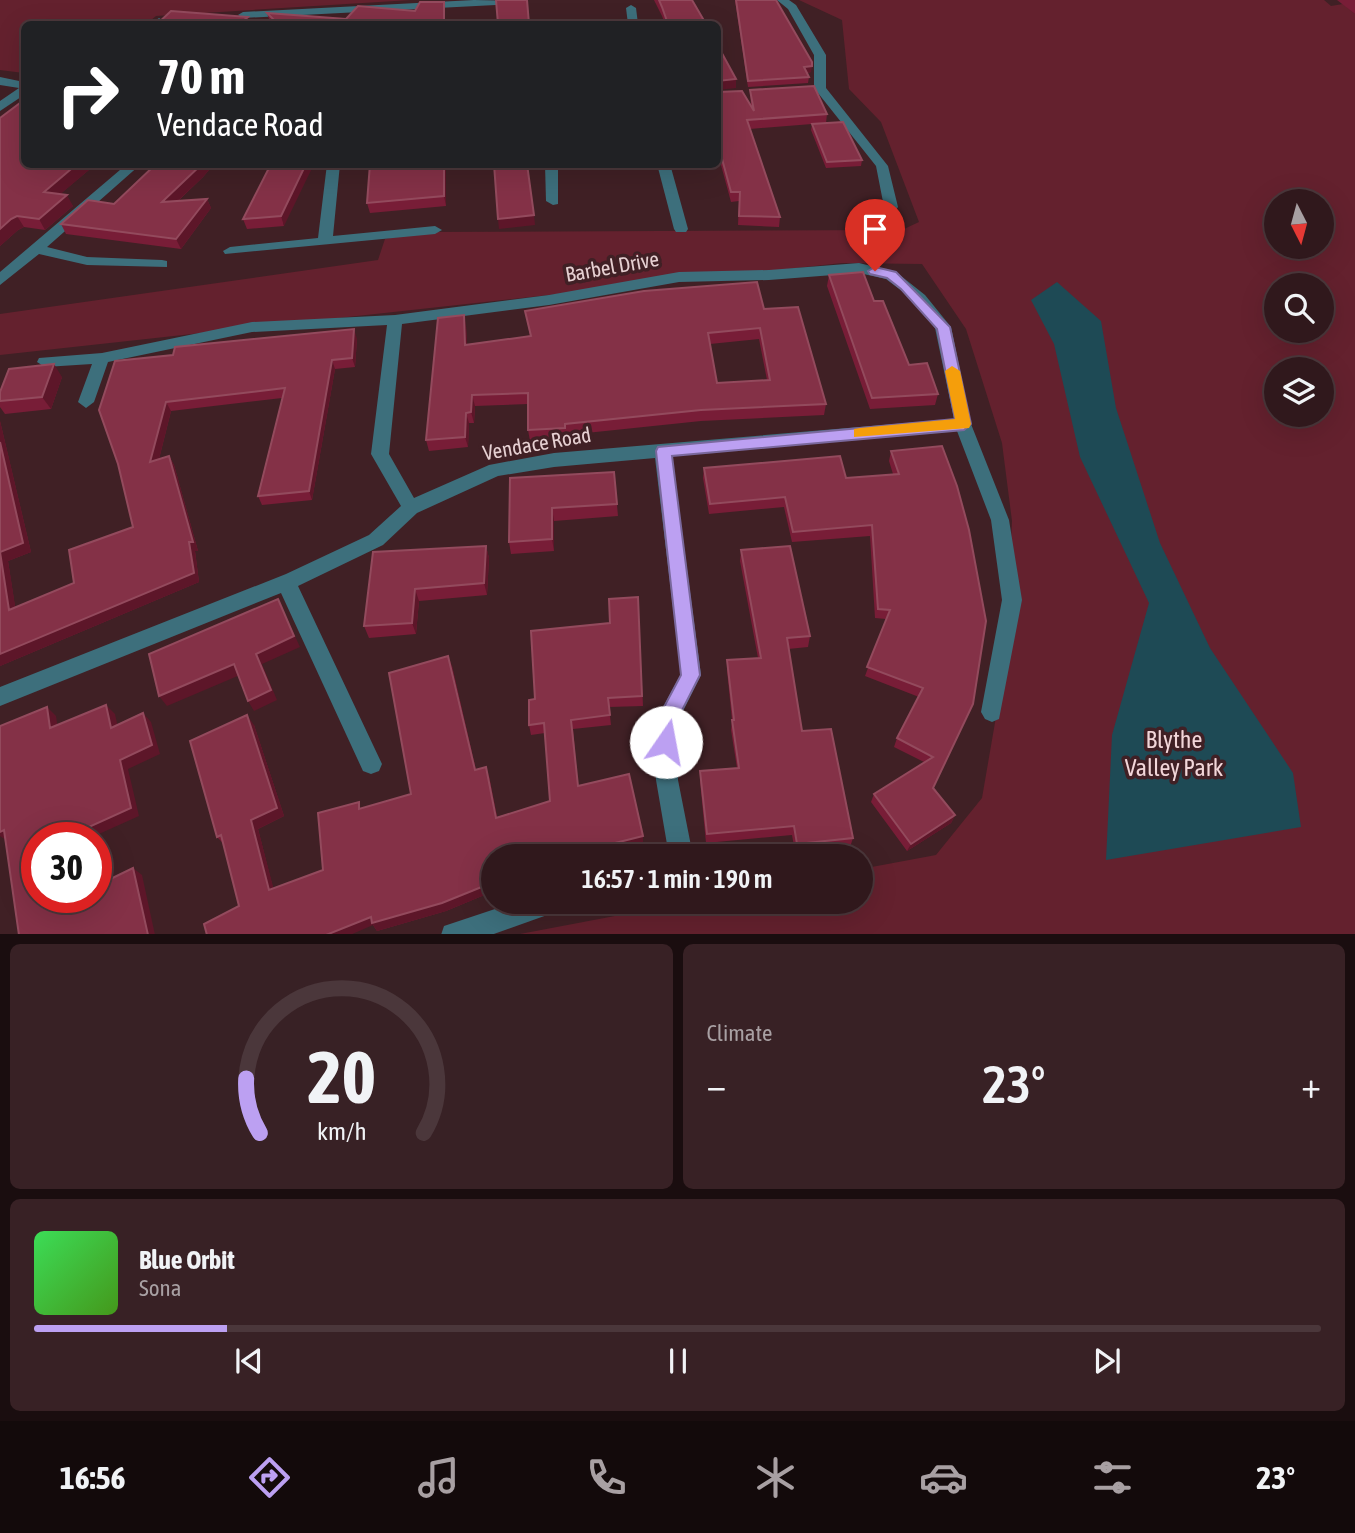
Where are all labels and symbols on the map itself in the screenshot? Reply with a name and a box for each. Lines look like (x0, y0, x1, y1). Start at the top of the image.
north arrow (1264, 189, 1334, 259)
pin (845, 199, 905, 271)
street label: Barbel Drive (563, 246, 660, 286)
street label: Vendace Road (481, 422, 593, 464)
position arrow (629, 705, 703, 779)
park label: Blythe Valley Park (1125, 726, 1224, 781)
speed limit sign: 30 (21, 822, 112, 913)

